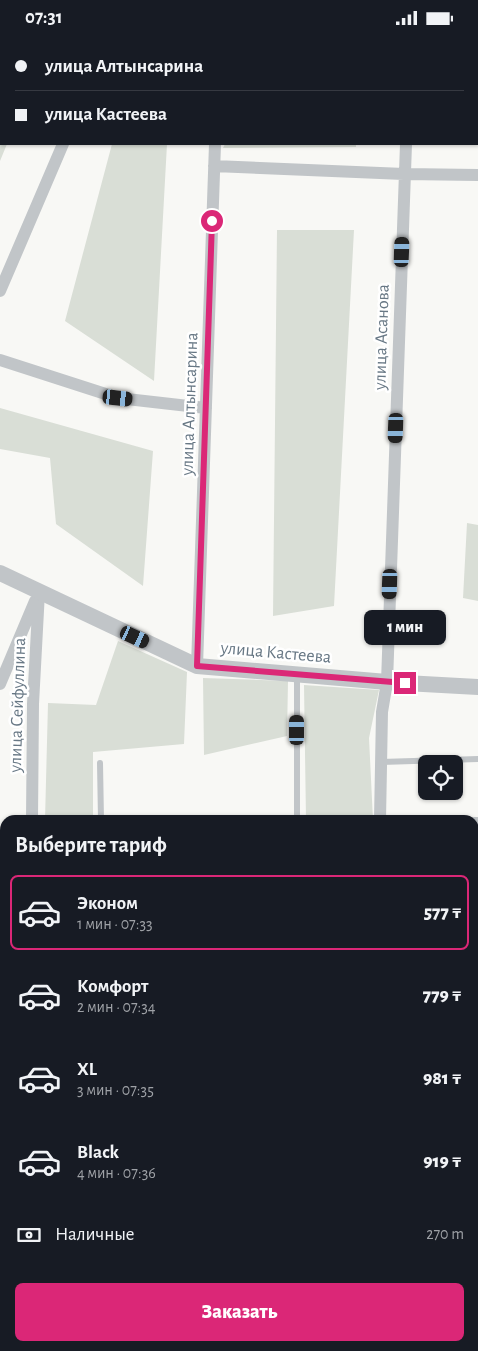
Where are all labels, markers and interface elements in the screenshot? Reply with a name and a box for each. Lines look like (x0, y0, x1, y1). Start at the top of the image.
text: 07:31 (25, 8, 63, 27)
text: улица Алтынсарина (45, 57, 203, 76)
text: улица Кастеева (45, 105, 167, 124)
route start (201, 210, 223, 232)
car (393, 237, 410, 267)
street label: улица Асанова (371, 284, 393, 391)
street label: улица Алтынсарина (178, 332, 201, 477)
car (102, 389, 133, 407)
car (387, 413, 404, 443)
car (381, 569, 398, 599)
callout: 1 мин (364, 611, 446, 645)
text: 1 мин (387, 619, 423, 635)
car (118, 624, 151, 650)
street label: улица Сейфуллина (7, 637, 29, 774)
street label: улица Кастеева (219, 639, 332, 667)
route end (394, 672, 416, 694)
car (289, 715, 304, 745)
map controls (418, 755, 463, 800)
button: locate (418, 755, 463, 800)
text: Выберите тариф (15, 834, 167, 856)
icon: car (17, 890, 62, 935)
text: Эконом (77, 894, 138, 913)
text: 577 ₸ (424, 903, 462, 922)
text: 1 мин · 07:33 (77, 916, 153, 932)
icon: car (17, 973, 62, 1018)
text: Комфорт (77, 977, 148, 996)
text: 779 ₸ (423, 986, 462, 1005)
text: 2 мин · 07:34 (77, 999, 156, 1015)
icon: car (17, 1056, 62, 1101)
text: XL (77, 1060, 97, 1079)
text: 981 ₸ (423, 1069, 462, 1088)
text: 3 мин · 07:35 (77, 1082, 154, 1098)
icon: car (17, 1139, 62, 1184)
text: Black (77, 1143, 119, 1162)
text: 919 ₸ (423, 1152, 462, 1171)
text: 4 мин · 07:36 (77, 1165, 156, 1181)
icon: cash (15, 1221, 43, 1249)
text: Наличные (55, 1225, 135, 1244)
text: 270 m (426, 1226, 464, 1242)
button: Заказать (15, 1283, 464, 1341)

